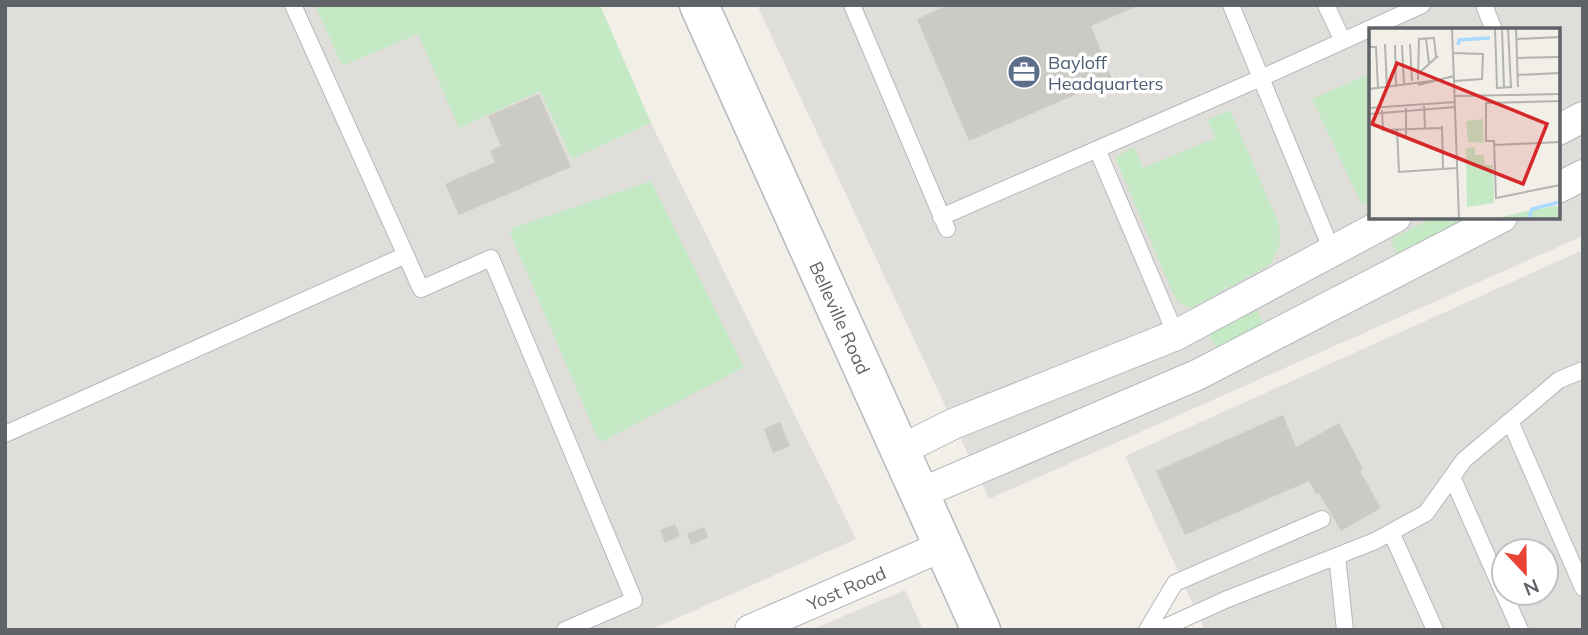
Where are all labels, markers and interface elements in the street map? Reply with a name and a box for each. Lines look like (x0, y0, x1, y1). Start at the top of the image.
inset map (1369, 28, 1560, 219)
place label: Bayloff Headquarters (1048, 51, 1164, 95)
office icon: Bayloff Headquarters (1005, 53, 1043, 91)
street label: Belleville Road (805, 258, 876, 378)
north arrow (1490, 537, 1560, 607)
street label: Yost Road (802, 561, 889, 616)
text: N (1520, 574, 1543, 602)

